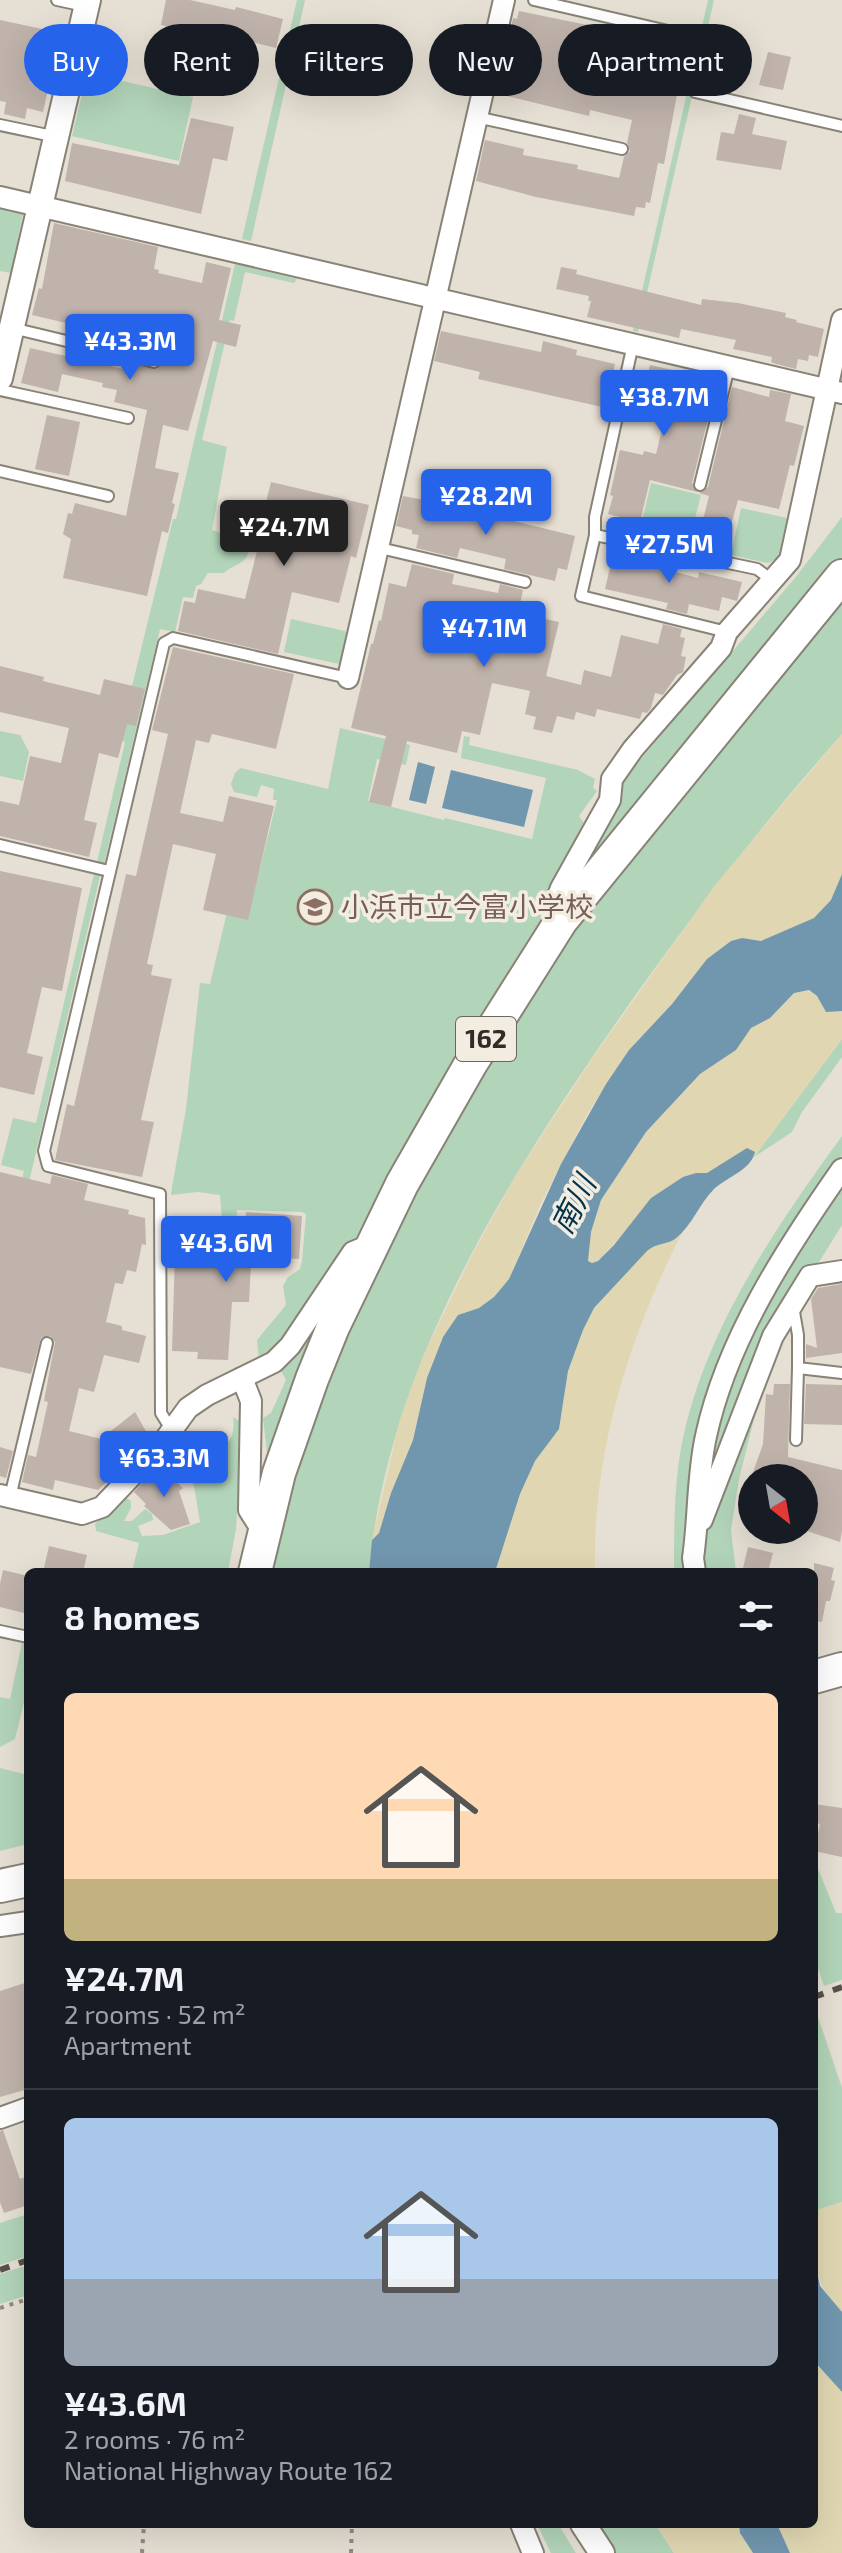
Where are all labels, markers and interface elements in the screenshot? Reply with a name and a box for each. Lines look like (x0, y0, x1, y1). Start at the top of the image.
chip: Buy (24, 24, 128, 96)
chip: Rent (144, 24, 259, 96)
chip: Filters (275, 24, 413, 96)
chip: New (429, 24, 542, 96)
chip: Apartment (558, 24, 752, 96)
pin: ¥43.3M (65, 314, 195, 382)
text: ¥43.3M (83, 324, 177, 355)
pin: ¥38.7M (599, 370, 729, 438)
text: ¥38.7M (618, 380, 710, 411)
pin: ¥28.2M (421, 469, 551, 537)
text: ¥28.2M (439, 479, 533, 510)
pin: ¥24.7M (219, 500, 349, 568)
text: ¥24.7M (238, 510, 330, 541)
pin: ¥27.5M (604, 517, 734, 585)
text: ¥27.5M (624, 527, 714, 558)
pin: ¥47.1M (419, 601, 549, 669)
text: ¥47.1M (441, 611, 527, 642)
school or university icon: 小浜市立今富小学校 (296, 888, 334, 926)
place label: 小浜市立今富小学校 (341, 889, 593, 923)
road number: 162 (456, 1017, 516, 1061)
water label: 南川 (543, 1167, 603, 1239)
pin: ¥43.6M (161, 1216, 291, 1284)
text: ¥43.6M (179, 1226, 273, 1257)
pin: ¥63.3M (99, 1431, 229, 1499)
text: ¥63.3M (118, 1441, 210, 1472)
north arrow (738, 1464, 818, 1544)
map controls (738, 1464, 818, 1544)
icon: filters (734, 1594, 778, 1638)
text: 8 homes (64, 1596, 200, 1637)
icon: home (349, 1745, 493, 1889)
text: ¥24.7M (64, 1957, 184, 1998)
text: 2 rooms · 52 m² (64, 1998, 246, 2029)
text: Apartment (64, 2029, 192, 2060)
icon: home (349, 2170, 493, 2314)
text: ¥43.6M (64, 2382, 187, 2423)
text: 2 rooms · 76 m² (64, 2423, 245, 2454)
text: National Highway Route 162 (64, 2454, 393, 2485)

